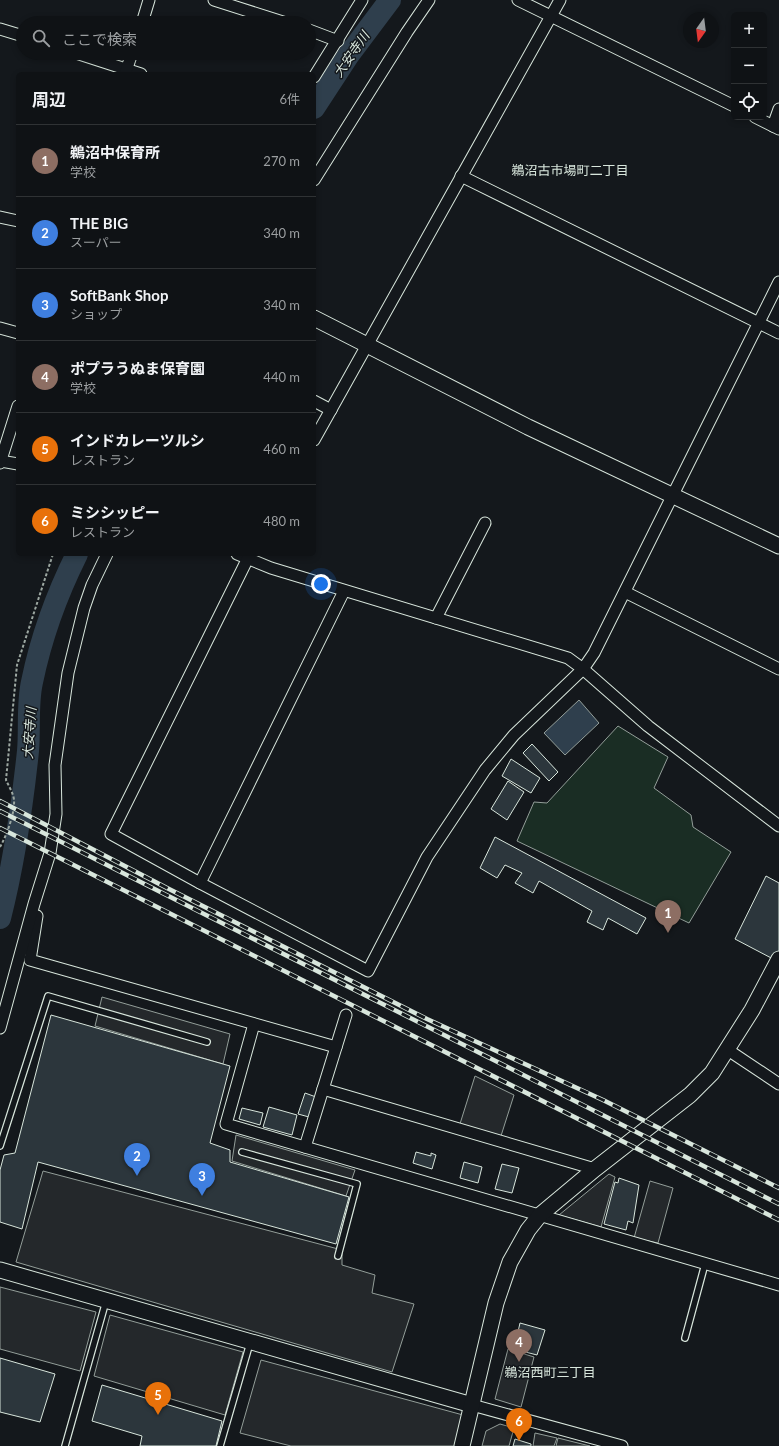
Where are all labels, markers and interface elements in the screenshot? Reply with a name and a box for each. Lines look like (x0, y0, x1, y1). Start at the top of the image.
north arrow (683, 12, 719, 48)
map controls (731, 12, 767, 120)
button: + (731, 12, 767, 48)
search box (16, 16, 316, 60)
water label: 大安寺川 (330, 26, 374, 80)
icon: search (30, 27, 52, 49)
text: ここで検索 (62, 30, 137, 48)
button: − (731, 48, 767, 84)
button: locate (731, 84, 767, 120)
text: 周辺 (32, 89, 66, 110)
text: 6件 (279, 91, 300, 107)
text: 鵜沼中保育所 (70, 143, 160, 161)
text: 1 (41, 153, 49, 169)
text: 270 m (263, 153, 300, 169)
district label: 鵜沼古市場町二丁目 (511, 162, 629, 178)
text: 学校 (70, 164, 96, 180)
text: THE BIG (70, 214, 128, 232)
text: 2 (41, 225, 49, 241)
text: 340 m (263, 225, 300, 241)
text: スーパー (70, 234, 122, 250)
text: SoftBank Shop (70, 286, 168, 304)
text: 3 (41, 297, 49, 313)
text: 340 m (263, 297, 300, 313)
text: ショップ (70, 306, 122, 322)
text: ポプラうぬま保育園 (70, 359, 205, 377)
text: 4 (41, 369, 49, 385)
text: 440 m (263, 369, 300, 385)
text: 学校 (70, 380, 96, 396)
text: インドカレーツルシ (70, 431, 205, 449)
text: 5 (41, 441, 49, 457)
text: 460 m (263, 441, 300, 457)
text: レストラン (70, 452, 135, 468)
text: ミシシッピー (70, 503, 160, 521)
text: 6 (41, 513, 49, 529)
text: 480 m (263, 513, 300, 529)
text: レストラン (70, 524, 135, 540)
your location (311, 574, 331, 594)
water label: 大安寺川 (19, 705, 39, 760)
pin: 1 (655, 900, 681, 933)
pin: 2 (124, 1143, 150, 1176)
pin: 3 (189, 1163, 215, 1196)
pin: 4 (506, 1329, 532, 1362)
district label: 鵜沼西町三丁目 (504, 1364, 596, 1380)
pin: 5 (145, 1382, 171, 1415)
pin: 6 (506, 1408, 532, 1441)

